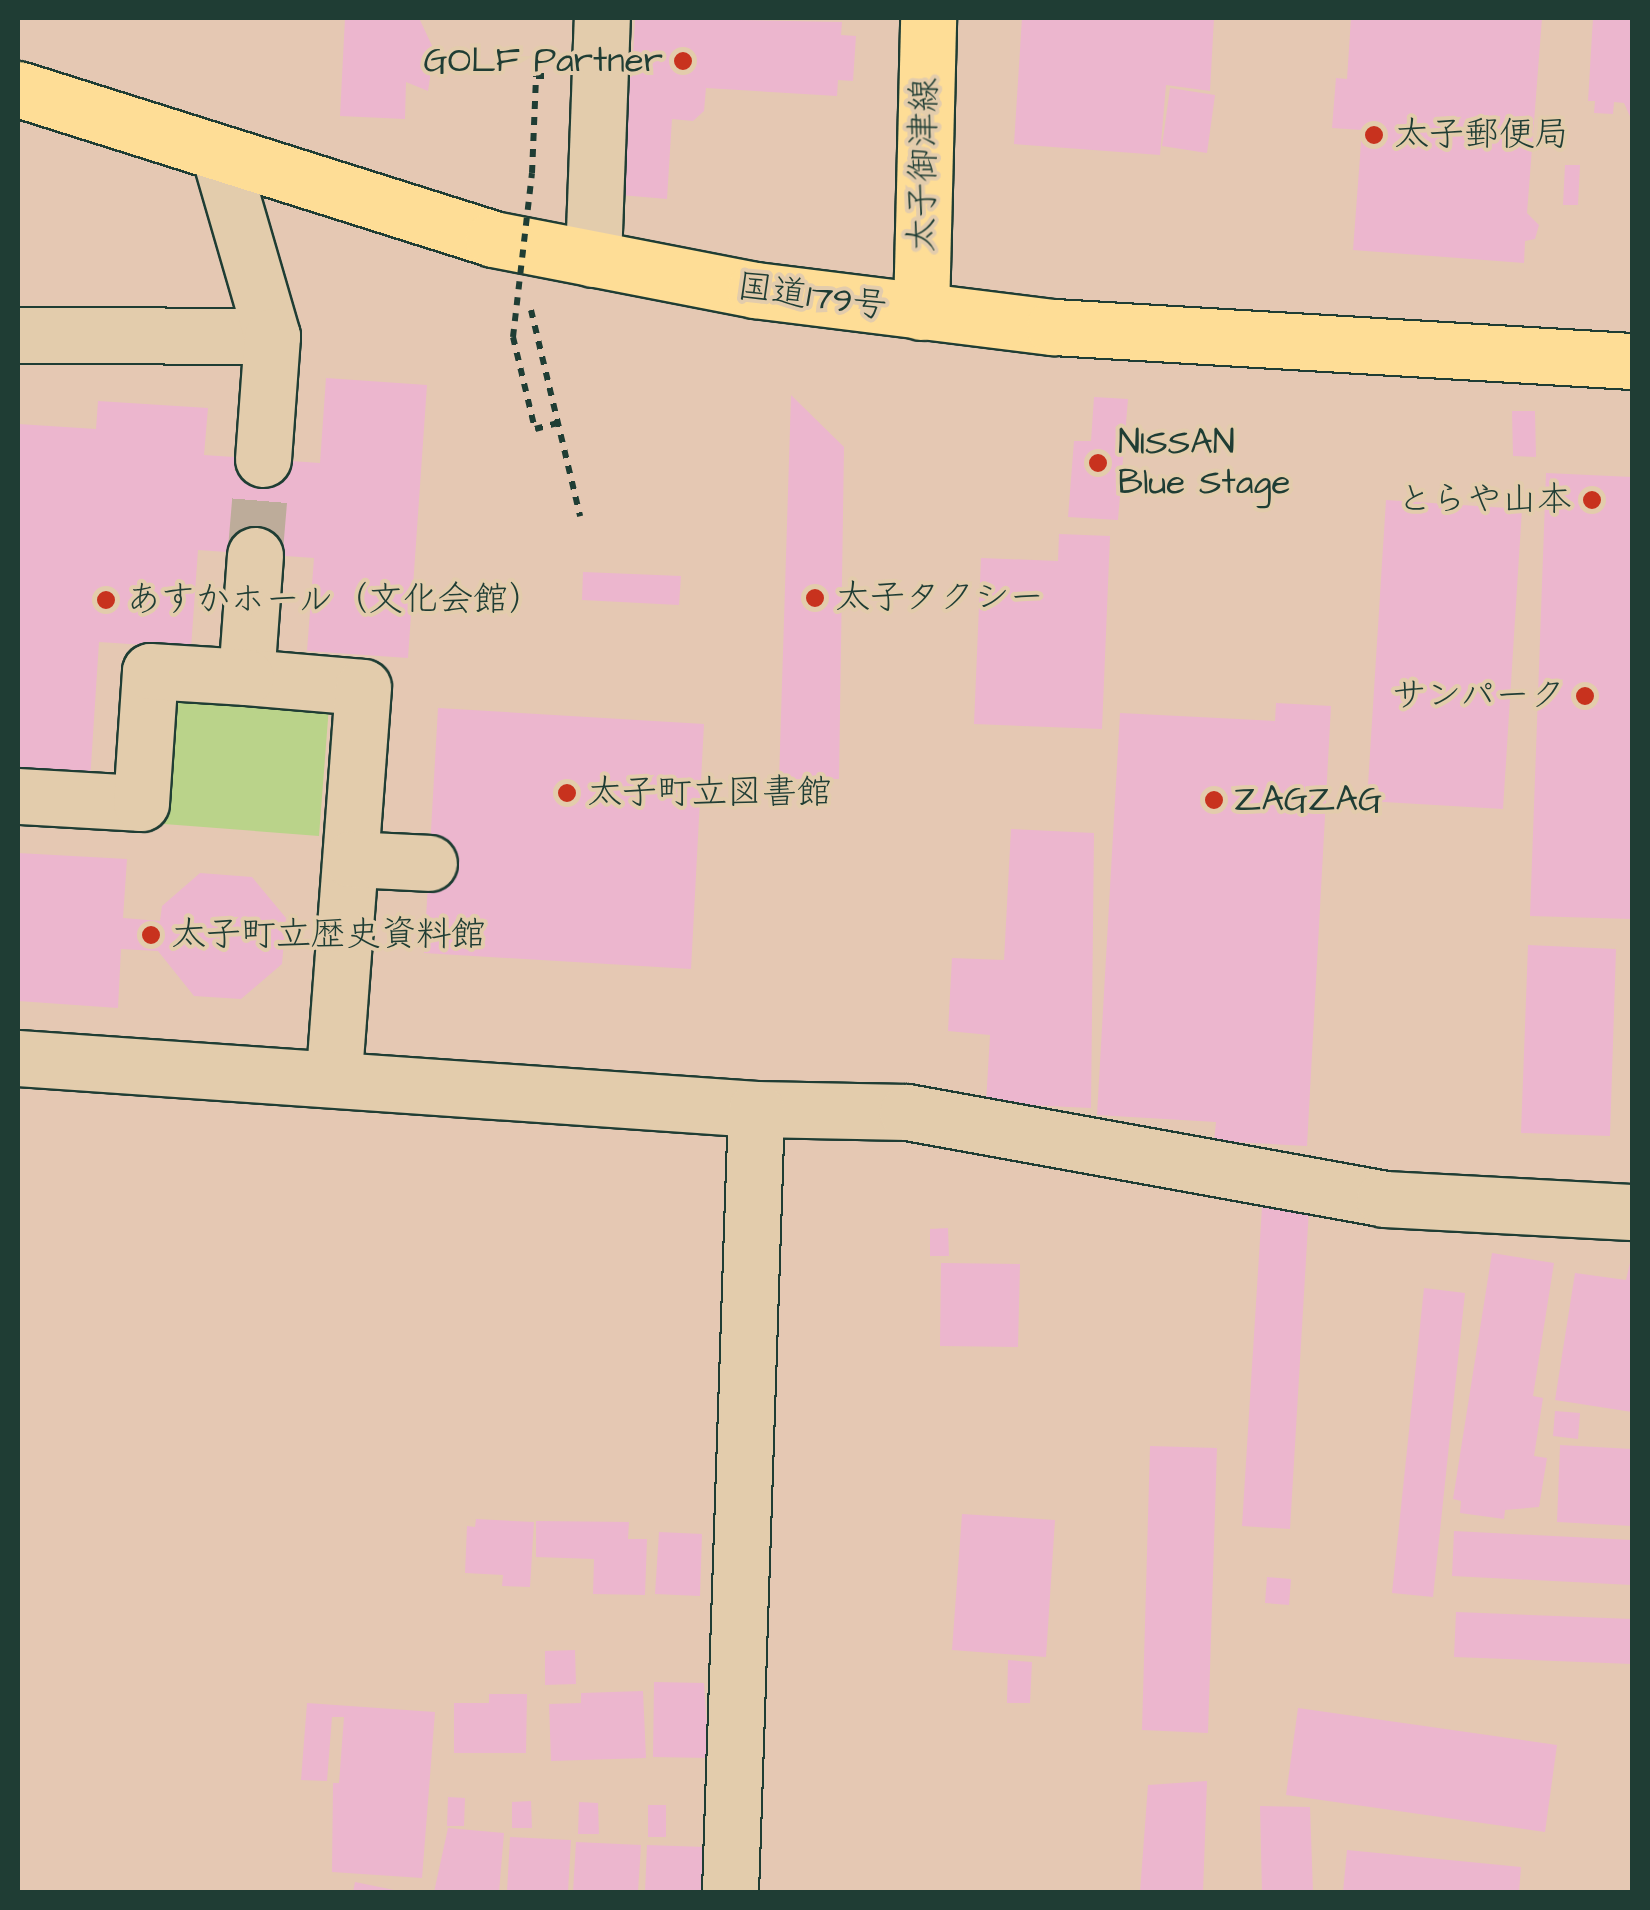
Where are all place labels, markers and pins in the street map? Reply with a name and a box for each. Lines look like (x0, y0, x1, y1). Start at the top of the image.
place label: GOLF Partner (424, 40, 663, 82)
marker: GOLF Partner (672, 50, 694, 72)
place label: 太子郵便局 (1394, 114, 1569, 156)
marker: 太子郵便局 (1363, 124, 1385, 146)
place label: NISSAN Blue Stage (1118, 422, 1291, 504)
marker: NISSAN Blue Stage (1087, 452, 1109, 474)
place label: とらや山本 (1397, 479, 1572, 521)
marker: とらや山本 (1581, 489, 1603, 511)
place label: 太子タクシー (835, 577, 1045, 619)
place label: あすかホール（文化会館） (126, 579, 546, 621)
marker: 太子タクシー (804, 587, 826, 609)
marker: あすかホール（文化会館） (95, 589, 117, 611)
place label: サンパーク (1390, 675, 1565, 717)
marker: サンパーク (1574, 685, 1596, 707)
place label: 太子町立図書館 (587, 772, 832, 814)
place label: ZAGZAG (1234, 779, 1382, 821)
marker: 太子町立図書館 (556, 782, 578, 804)
marker: ZAGZAG (1203, 789, 1225, 811)
place label: 太子町立歴史資料館 (171, 914, 486, 956)
marker: 太子町立歴史資料館 (140, 924, 162, 946)

